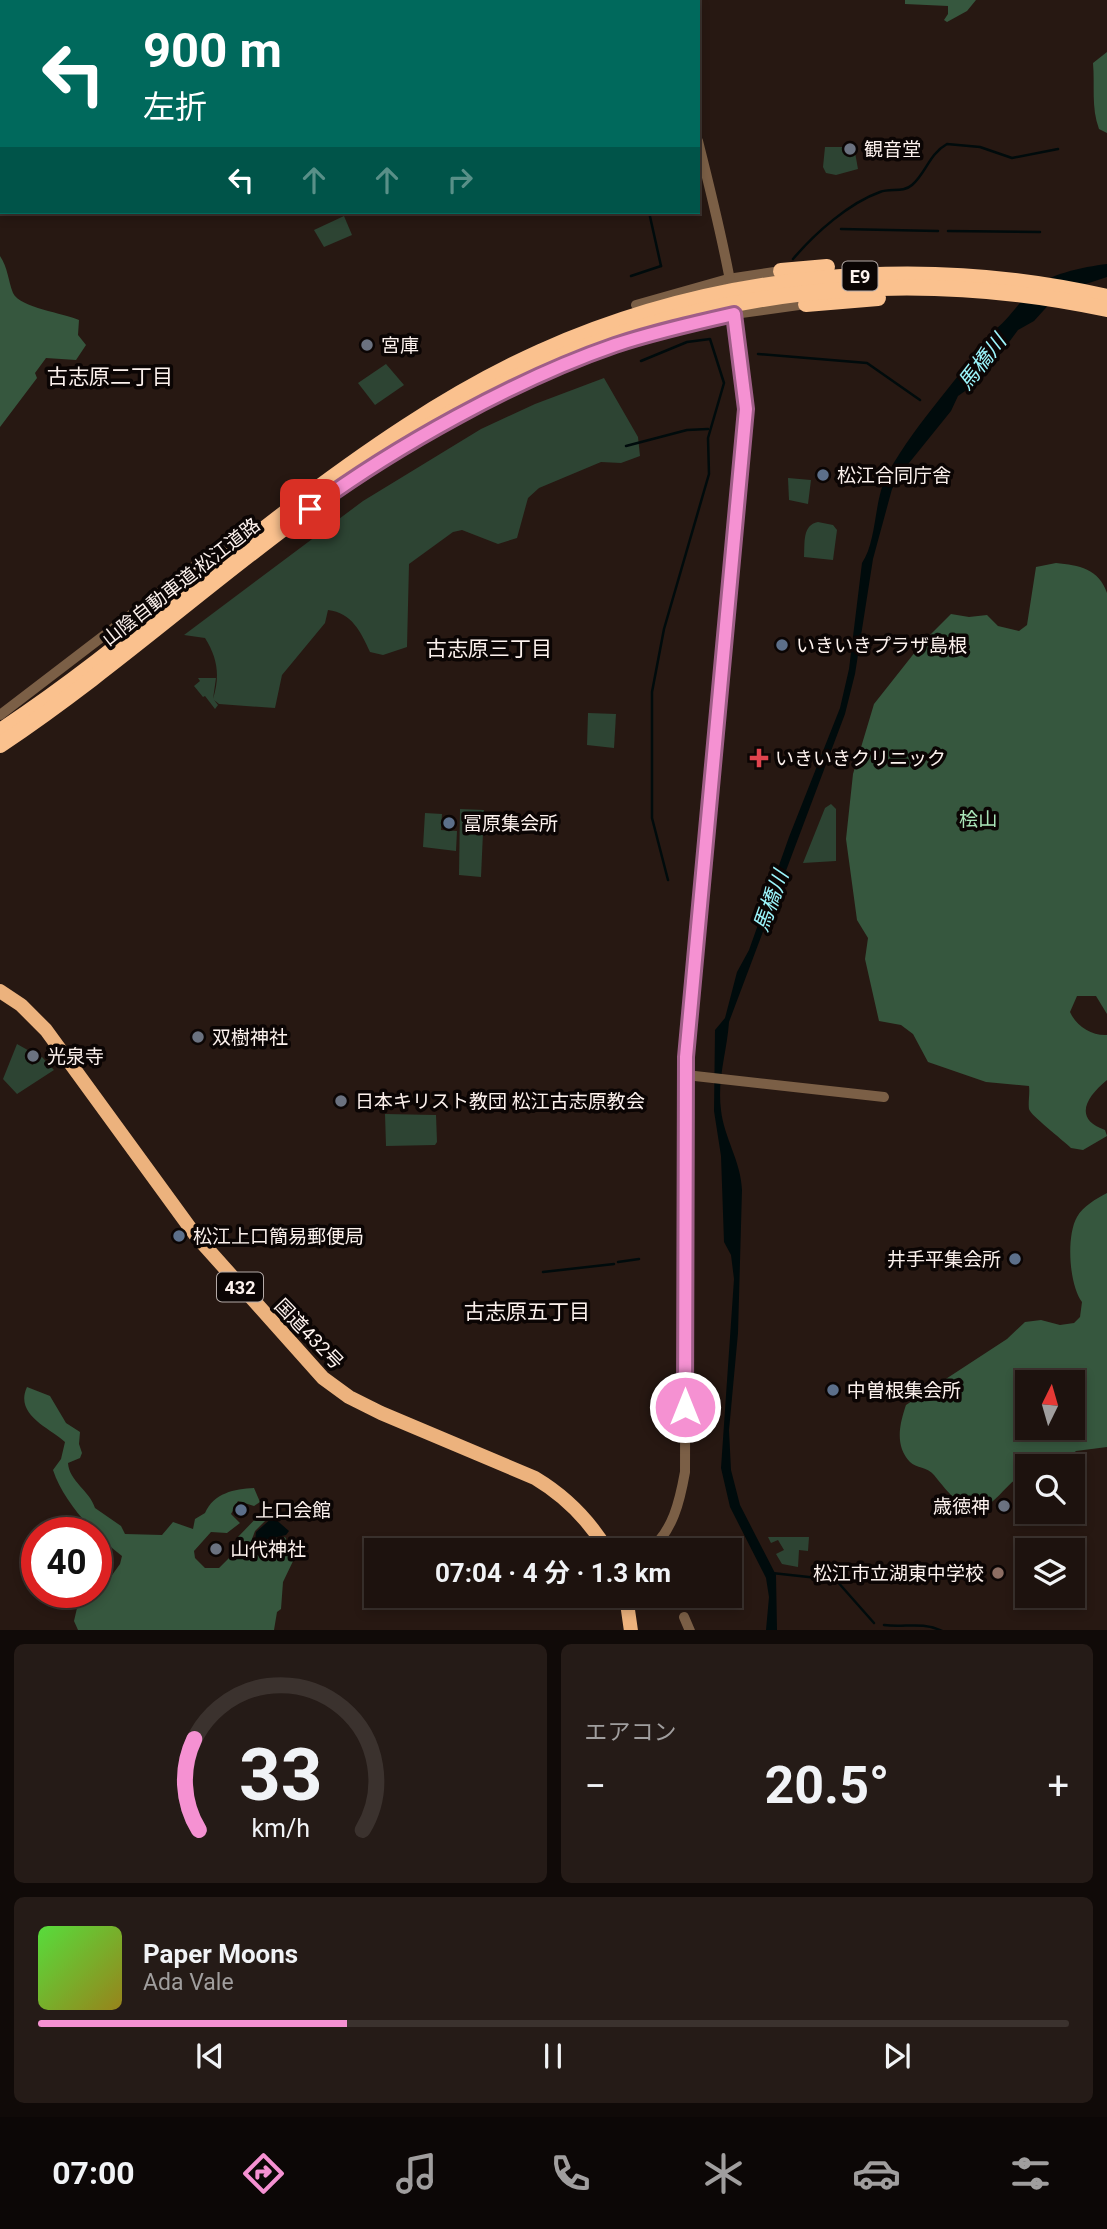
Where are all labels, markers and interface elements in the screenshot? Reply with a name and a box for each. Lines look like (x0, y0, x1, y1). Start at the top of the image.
text: 900 m (143, 22, 282, 79)
icon: left (28, 28, 119, 119)
text: 左折 (143, 88, 207, 126)
place label: 観音堂 (864, 138, 921, 161)
marker: 観音堂 (842, 141, 858, 157)
icon: left (222, 161, 260, 199)
icon: ahead (295, 161, 333, 199)
icon: ahead (368, 161, 406, 199)
icon: right (441, 161, 479, 199)
road number: E9 (842, 262, 878, 290)
water label: 馬橋川 (953, 328, 1012, 394)
place label: 宮庫 (381, 334, 419, 357)
marker: 宮庫 (359, 337, 375, 353)
district label: 古志原二丁目 (47, 365, 173, 389)
place label: 松江合同庁舎 (837, 464, 951, 487)
marker: 松江合同庁舎 (815, 467, 831, 483)
pin (280, 479, 340, 539)
icon: arrive (291, 490, 329, 528)
street label: 山陰自動車道;松江道路 (97, 513, 265, 651)
place label: いきいきプラザ島根 (796, 634, 967, 657)
district label: 古志原三丁目 (426, 637, 552, 661)
marker: いきいきプラザ島根 (774, 637, 790, 653)
place label: いきいきクリニック (775, 747, 946, 770)
marker: いきいきクリニック (749, 748, 769, 768)
park label: 桧山 (959, 808, 997, 831)
place label: 冨原集会所 (463, 812, 558, 835)
marker: 冨原集会所 (441, 815, 457, 831)
water label: 馬橋川 (749, 865, 794, 935)
place label: 双樹神社 (212, 1026, 288, 1049)
marker: 双樹神社 (190, 1029, 206, 1045)
place label: 光泉寺 (47, 1045, 104, 1068)
marker: 光泉寺 (25, 1048, 41, 1064)
place label: 日本キリスト教団 松江古志原教会 (355, 1090, 645, 1113)
marker: 日本キリスト教団 松江古志原教会 (333, 1093, 349, 1109)
place label: 松江上口簡易郵便局 (193, 1225, 364, 1248)
marker: 松江上口簡易郵便局 (171, 1228, 187, 1244)
place label: 井手平集会所 (887, 1248, 1001, 1271)
marker: 井手平集会所 (1007, 1251, 1023, 1267)
road number: 432 (217, 1272, 263, 1302)
street label: 国道432号 (270, 1294, 348, 1374)
district label: 古志原五丁目 (464, 1300, 590, 1324)
position arrow (648, 1370, 722, 1444)
north arrow (1015, 1370, 1085, 1440)
map controls (1015, 1370, 1085, 1608)
place label: 中曽根集会所 (847, 1379, 961, 1402)
marker: 中曽根集会所 (825, 1382, 841, 1398)
button: search (1015, 1454, 1085, 1524)
place label: 歳徳神 (933, 1495, 990, 1518)
marker: 歳徳神 (996, 1498, 1012, 1514)
place label: 上口会館 (255, 1499, 331, 1522)
marker: 上口会館 (233, 1502, 249, 1518)
speed limit sign: 40 (21, 1517, 112, 1608)
place label: 山代神社 (230, 1538, 306, 1561)
button: layers (1015, 1538, 1085, 1608)
marker: 山代神社 (208, 1541, 224, 1557)
text: 07:04 · 4 分 · 1.3 km (435, 1558, 671, 1588)
place label: 松江市立湖東中学校 (813, 1562, 984, 1585)
marker: 松江市立湖東中学校 (990, 1565, 1006, 1581)
text: エアコン (585, 1719, 677, 1746)
text: 33 (238, 1732, 322, 1818)
text: 20.5° (764, 1755, 889, 1816)
text: − (585, 1764, 606, 1808)
text: + (1047, 1764, 1069, 1808)
text: km/h (251, 1813, 310, 1842)
text: Paper Moons (143, 1939, 298, 1969)
text: Ada Vale (143, 1969, 234, 1996)
icon: previous (191, 2037, 229, 2075)
icon: pause (534, 2037, 572, 2075)
icon: next (878, 2037, 916, 2075)
icon: directions (239, 2149, 288, 2198)
icon: music (392, 2149, 441, 2198)
icon: phone (546, 2149, 595, 2198)
icon: climate (699, 2149, 748, 2198)
icon: car (852, 2149, 901, 2198)
icon: filters (1006, 2149, 1055, 2198)
text: 07:00 (52, 2154, 135, 2192)

